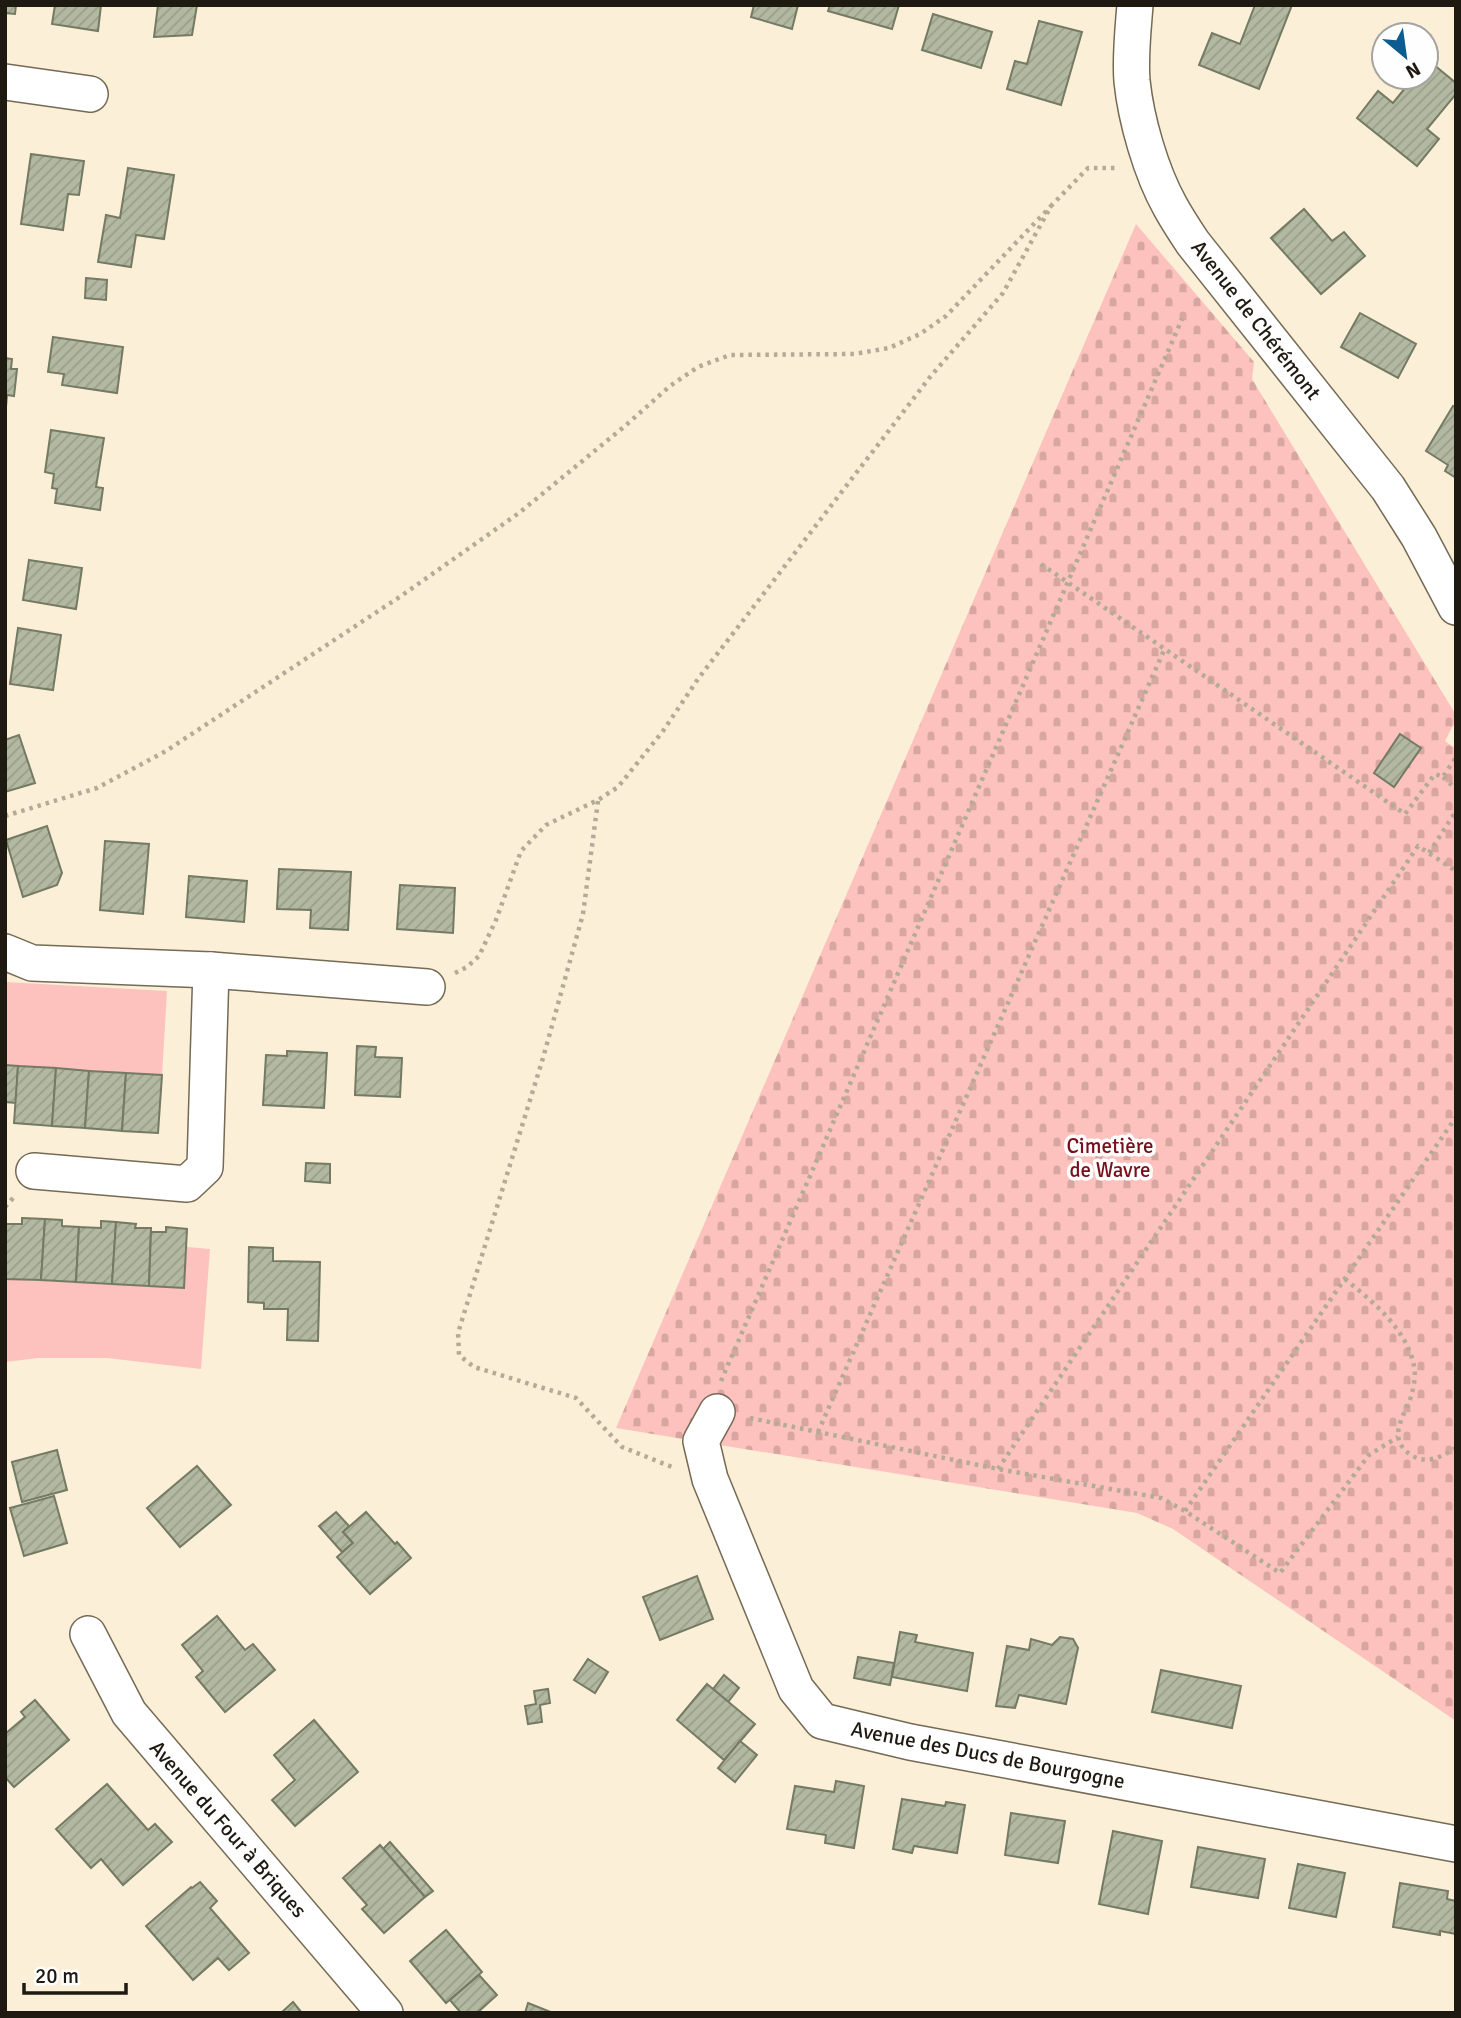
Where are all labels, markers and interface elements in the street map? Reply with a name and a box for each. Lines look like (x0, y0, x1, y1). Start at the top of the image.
north arrow (1370, 21, 1440, 91)
text: N (1401, 56, 1424, 84)
street label: Avenue de Chérémont (1186, 235, 1326, 405)
park label: Cimetière de Wavre (1066, 1133, 1154, 1183)
street label: Avenue des Ducs de Bourgogne (849, 1716, 1127, 1794)
street label: Avenue du Four à Briques (144, 1735, 312, 1923)
scale bar (24, 1952, 126, 1996)
text: 20 m (35, 1963, 79, 1989)

